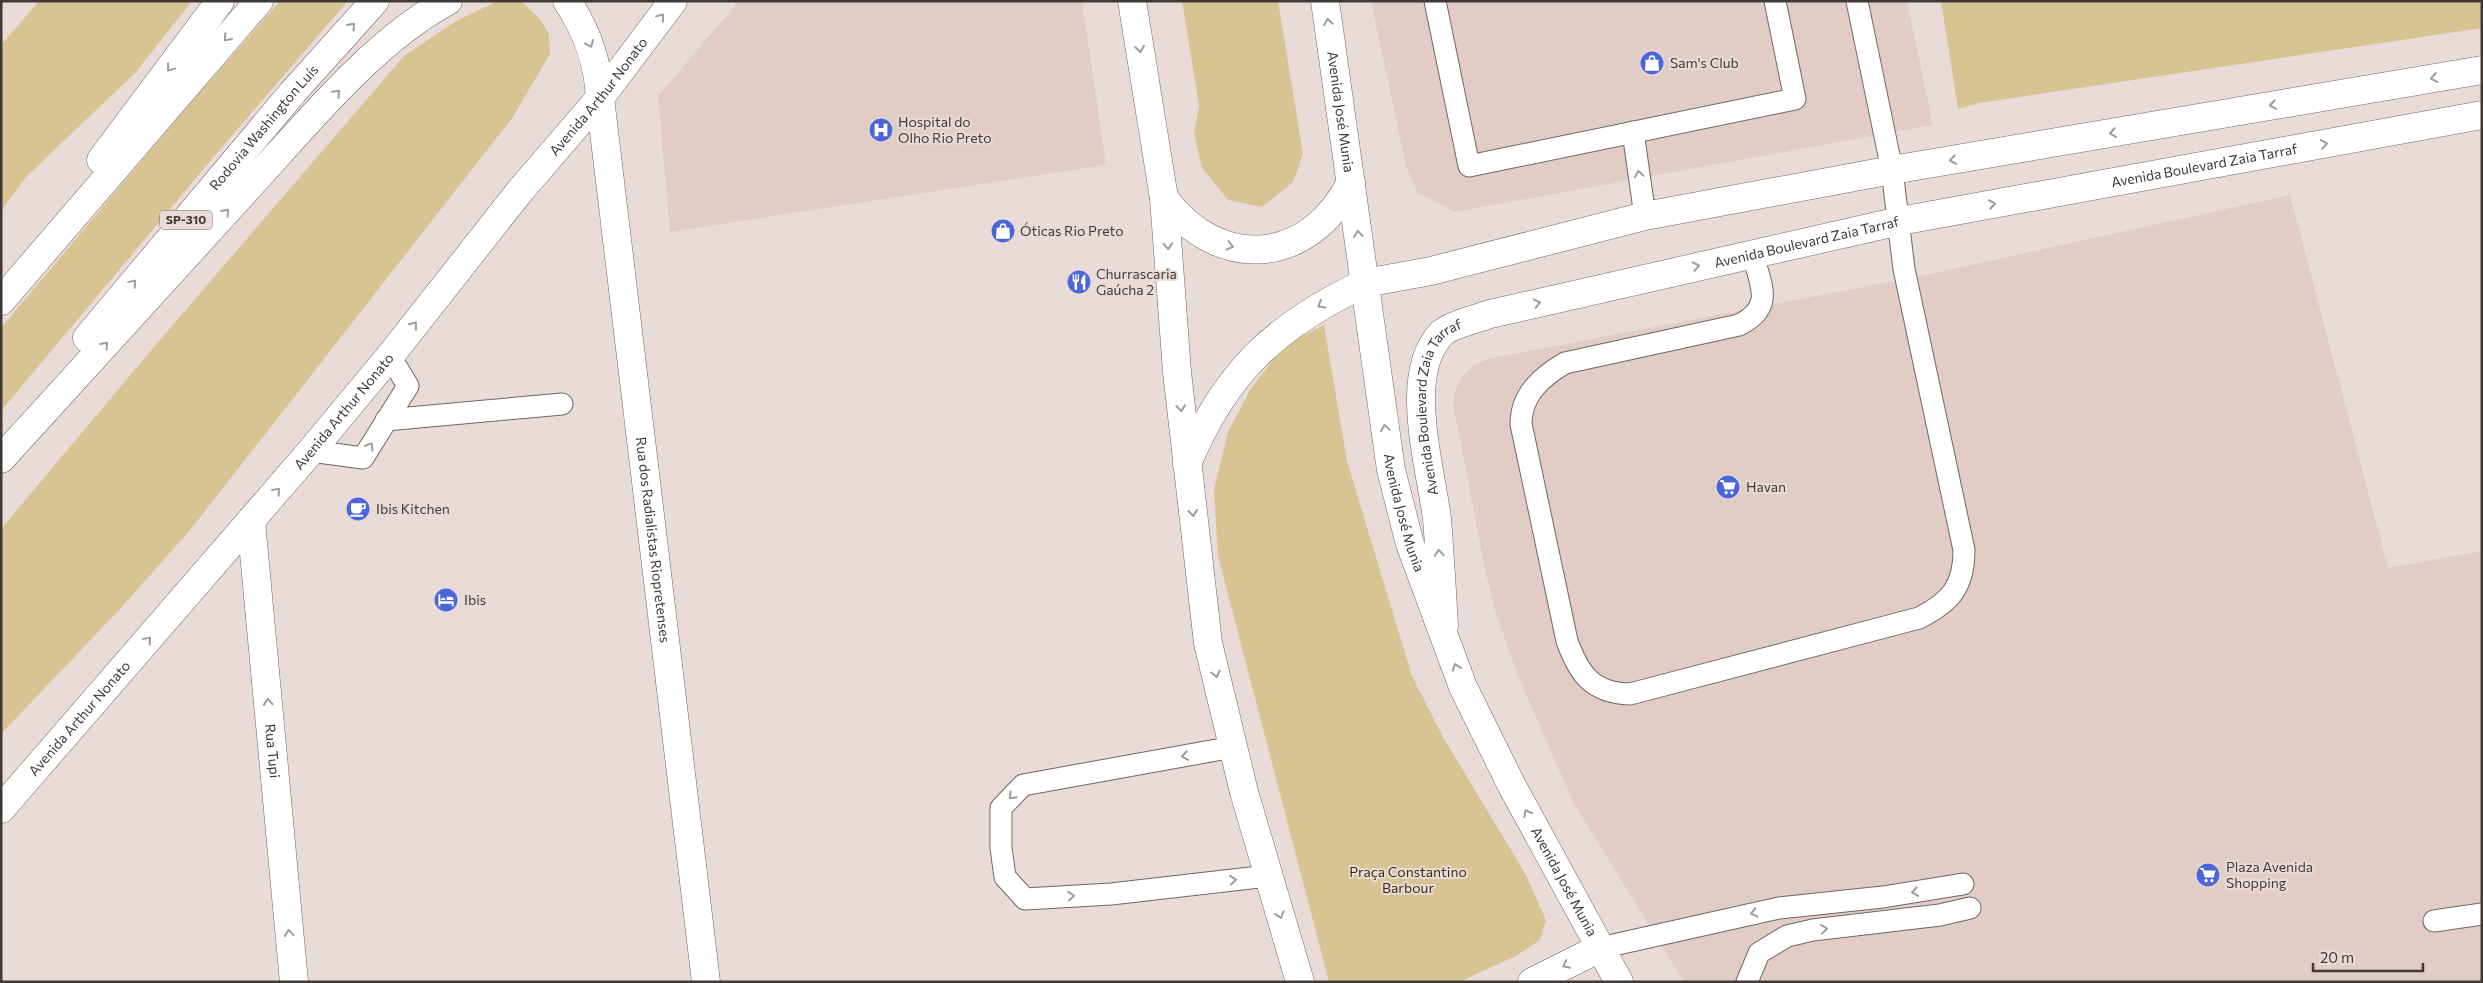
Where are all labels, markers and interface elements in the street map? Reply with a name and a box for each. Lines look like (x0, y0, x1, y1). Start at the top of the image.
one-way arrow (655, 13, 664, 23)
one-way arrow (1323, 17, 1333, 26)
one-way arrow (347, 23, 356, 32)
one-way arrow (224, 33, 233, 42)
street label: Avenida Arthur Nonato (545, 34, 651, 159)
one-way arrow (583, 39, 594, 48)
one-way arrow (1135, 45, 1145, 54)
street label: Avenida José Munia (1324, 50, 1358, 174)
shop icon: Sam's Club (1639, 50, 1665, 76)
place label: Sam's Club (1670, 54, 1739, 71)
street label: Rodovia Washington Luís (205, 61, 322, 193)
one-way arrow (167, 62, 175, 71)
one-way arrow (2429, 73, 2438, 83)
one-way arrow (331, 90, 340, 99)
one-way arrow (2269, 100, 2278, 110)
place label: Hospital do Olho Rio Preto (898, 113, 992, 146)
hospital icon: Hospital do Olho Rio Preto (868, 117, 894, 143)
one-way arrow (2109, 127, 2118, 137)
one-way arrow (2319, 139, 2328, 149)
street label: Avenida Boulevard Zaia Tarraf (2110, 140, 2299, 190)
one-way arrow (1949, 154, 1957, 164)
one-way arrow (1635, 170, 1645, 178)
one-way arrow (1987, 200, 1996, 210)
one-way arrow (220, 209, 229, 218)
road number: SP-310 (160, 210, 212, 230)
street label: Avenida Boulevard Zaia Tarraf (1712, 212, 1901, 271)
shop icon: Óticas Rio Preto (990, 218, 1016, 244)
place label: Óticas Rio Preto (1020, 222, 1124, 239)
one-way arrow (1353, 230, 1364, 238)
one-way arrow (1225, 240, 1234, 251)
one-way arrow (1163, 242, 1174, 250)
one-way arrow (1691, 261, 1700, 272)
place label: Churrascaria Gaúcha 2 (1096, 265, 1177, 298)
restaurant icon: Churrascaria Gaúcha 2 (1066, 269, 1092, 295)
one-way arrow (128, 280, 136, 289)
one-way arrow (1317, 298, 1326, 308)
one-way arrow (1533, 298, 1542, 309)
street label: Avenida Boulevard Zaia Tarraf (1412, 315, 1464, 497)
one-way arrow (409, 322, 417, 331)
one-way arrow (99, 342, 108, 351)
street label: Avenida Arthur Nonato (290, 349, 397, 473)
one-way arrow (1175, 404, 1186, 412)
one-way arrow (1380, 424, 1390, 432)
street label: Rua dos Radialistas Riopretenses (633, 436, 674, 644)
one-way arrow (364, 443, 374, 452)
street label: Avenida José Munia (1381, 452, 1429, 574)
supermarket icon: Havan (1715, 474, 1741, 500)
place label: Havan (1746, 478, 1786, 495)
one-way arrow (271, 487, 280, 496)
cafe icon: Ibis Kitchen (345, 496, 371, 522)
place label: Ibis Kitchen (376, 500, 450, 517)
one-way arrow (1187, 509, 1198, 517)
one-way arrow (1434, 549, 1445, 557)
hotel icon: Ibis (433, 587, 459, 613)
place label: Ibis (464, 591, 486, 608)
one-way arrow (142, 637, 150, 646)
street label: Avenida Arthur Nonato (25, 657, 134, 779)
one-way arrow (1452, 663, 1462, 672)
one-way arrow (1210, 669, 1221, 678)
one-way arrow (263, 697, 274, 705)
street label: Rua Tupi (262, 723, 284, 779)
one-way arrow (1181, 750, 1190, 760)
one-way arrow (1009, 790, 1018, 799)
one-way arrow (1523, 809, 1533, 818)
street label: Avenida José Munia (1528, 824, 1601, 939)
place label: Plaza Avenida Shopping (2226, 858, 2313, 891)
supermarket icon: Plaza Avenida Shopping (2195, 862, 2221, 888)
park label: Praça Constantino Barbour (1349, 863, 1467, 896)
one-way arrow (1229, 875, 1237, 886)
one-way arrow (1910, 886, 1919, 896)
one-way arrow (1068, 891, 1076, 902)
one-way arrow (1749, 907, 1758, 918)
one-way arrow (1274, 911, 1284, 919)
one-way arrow (1820, 924, 1828, 935)
one-way arrow (284, 929, 295, 937)
scale bar (2313, 940, 2423, 972)
text: 20 m (2320, 948, 2354, 966)
one-way arrow (1562, 959, 1571, 969)

